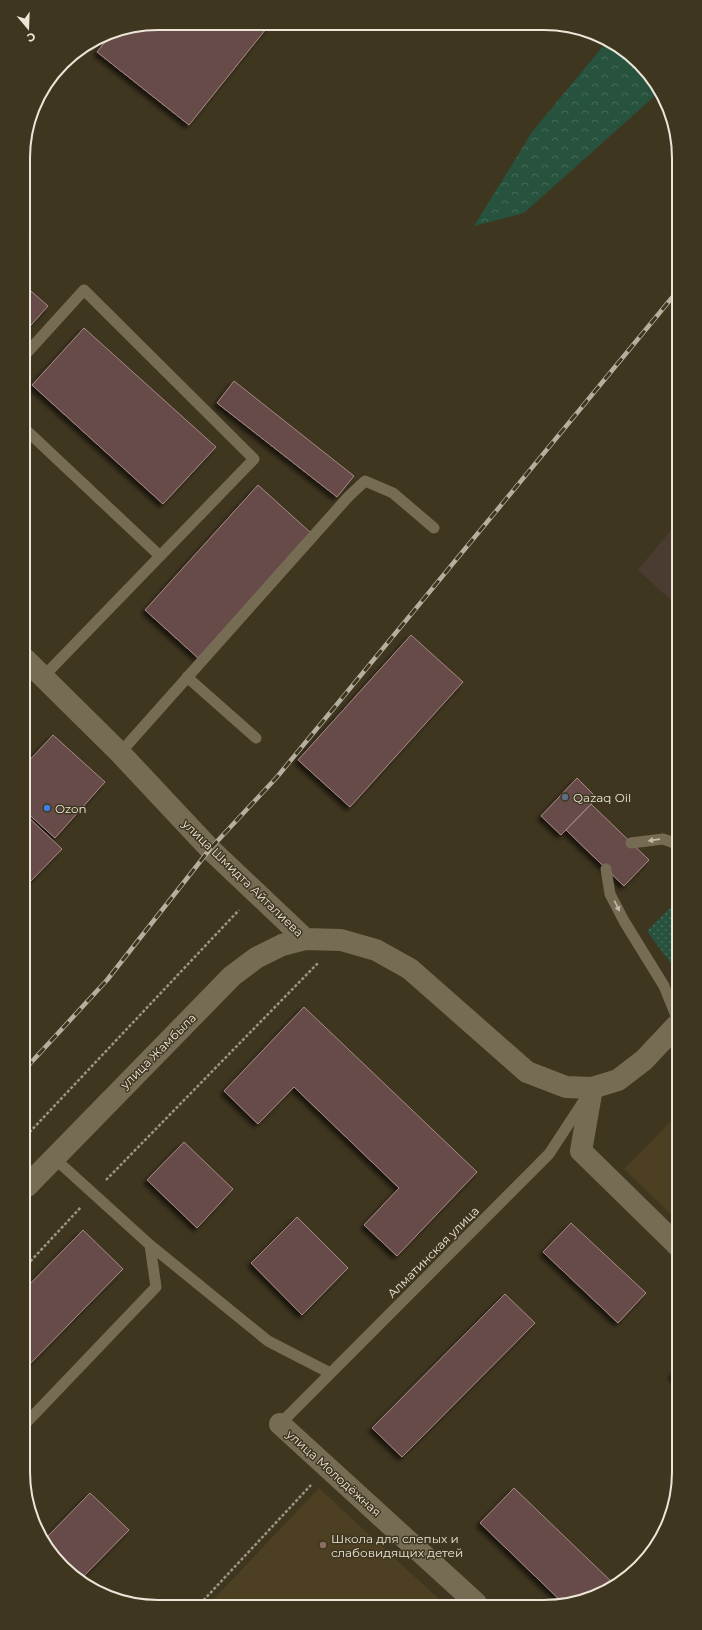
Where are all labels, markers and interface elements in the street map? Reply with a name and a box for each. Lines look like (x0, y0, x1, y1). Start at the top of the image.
north arrow (8, 8, 48, 48)
text: С (25, 30, 37, 45)
place label: Qazaq Oil (573, 790, 631, 805)
marker: Qazaq Oil (560, 792, 570, 802)
place label: Ozon (55, 801, 87, 816)
marker: Ozon (42, 803, 52, 813)
street label: улица Шмидта Айталиева (179, 815, 307, 940)
one-way arrow (648, 837, 660, 843)
one-way arrow (614, 901, 620, 912)
street label: улица Жамбыла (116, 1010, 199, 1093)
street label: Алматинская улица (384, 1203, 482, 1301)
street label: улица Молодёжная (283, 1426, 384, 1519)
place label: Школа для слепых и слабовидящих детей (331, 1531, 463, 1560)
marker: Школа для слепых и слабовидящих детей (318, 1540, 328, 1550)

